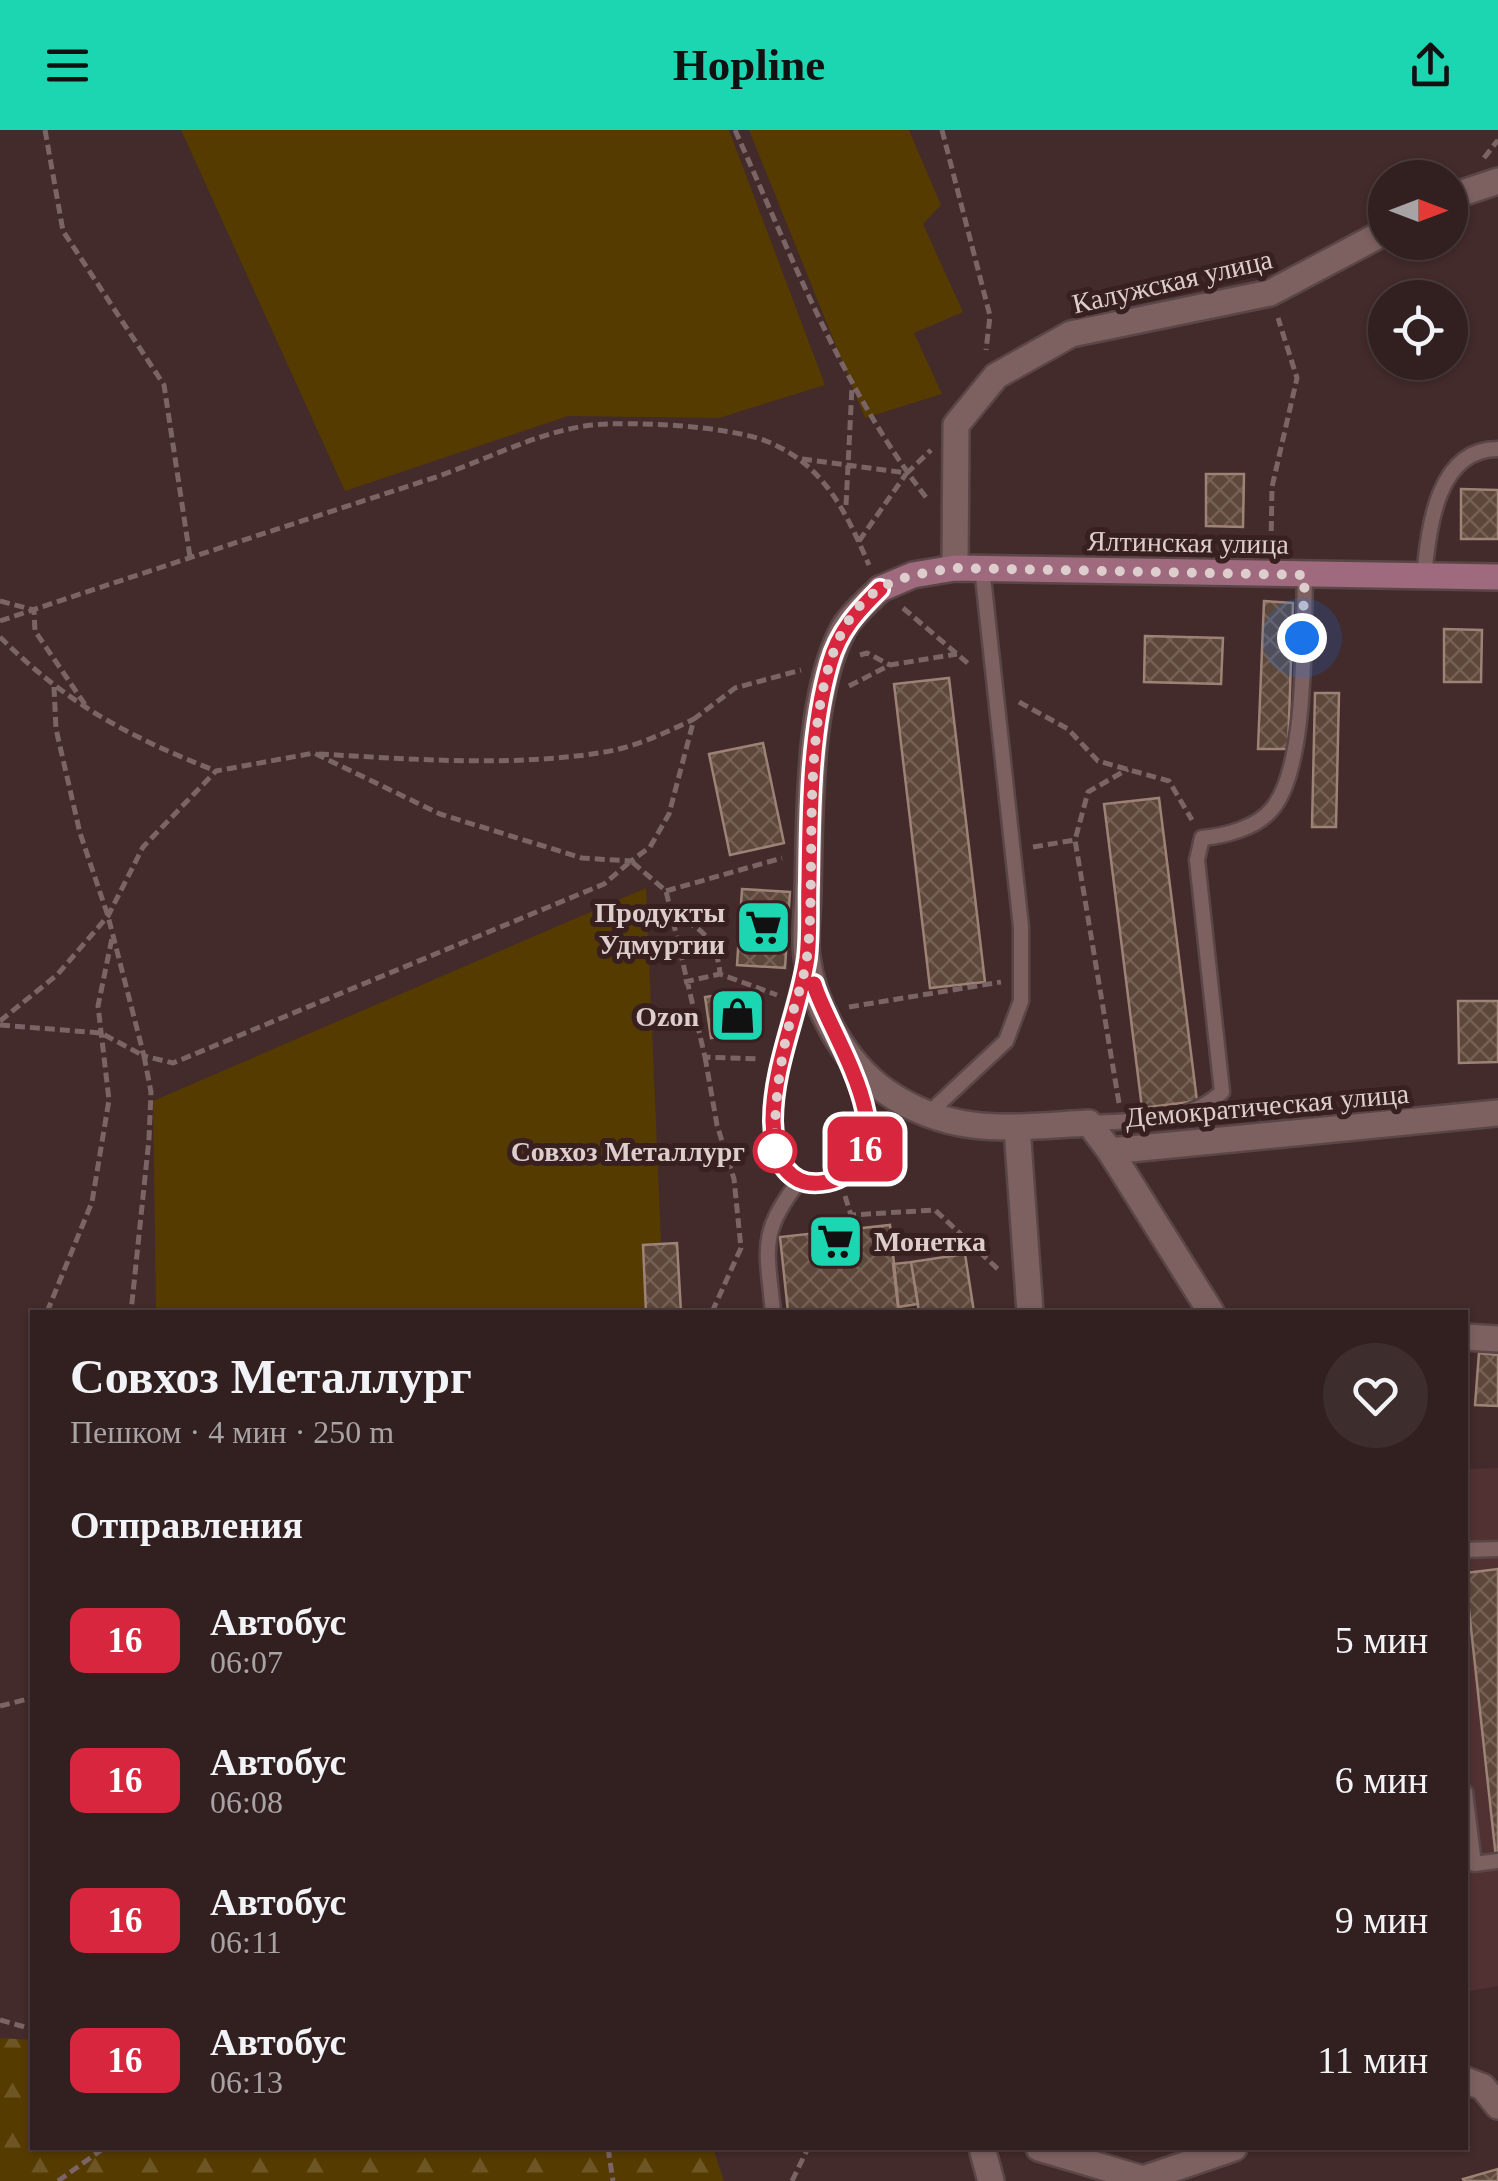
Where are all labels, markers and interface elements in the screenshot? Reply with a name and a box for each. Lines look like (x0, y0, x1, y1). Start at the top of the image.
icon: menu (40, 38, 95, 93)
icon: share (1403, 38, 1458, 93)
text: Hopline (673, 40, 825, 90)
north arrow (1368, 160, 1468, 260)
map controls (1368, 160, 1468, 380)
street label: Калужская улица (1069, 243, 1276, 320)
button: locate (1368, 280, 1468, 380)
street label: Ялтинская улица (1087, 525, 1290, 560)
your location (1277, 613, 1327, 663)
place label: Продукты Удмуртии (595, 897, 725, 960)
supermarket icon: Продукты Удмуртии (734, 898, 794, 958)
shop icon: Ozon (708, 986, 768, 1046)
place label: Ozon (635, 1001, 699, 1032)
street label: Демократическая улица (1124, 1078, 1411, 1133)
line badge: 16 (820, 1116, 910, 1182)
marker: Совхоз Металлург (754, 1130, 796, 1172)
text: 16 (848, 1130, 883, 1169)
place label: Совхоз Металлург (511, 1136, 745, 1167)
supermarket icon: Монетка (805, 1211, 865, 1271)
place label: Монетка (874, 1226, 986, 1257)
button: heart (1323, 1343, 1428, 1448)
text: Совхоз Металлург (70, 1350, 472, 1403)
text: Пешком · 4 мин · 250 m (70, 1414, 394, 1450)
text: Отправления (70, 1504, 303, 1546)
text: Автобус (210, 1601, 346, 1643)
text: 5 мин (1335, 1619, 1428, 1661)
text: 16 (108, 1621, 143, 1660)
text: 06:07 (210, 1644, 283, 1680)
text: Автобус (210, 1741, 346, 1783)
text: 6 мин (1335, 1759, 1428, 1801)
text: 16 (108, 1761, 143, 1800)
text: 06:08 (210, 1784, 283, 1820)
text: Автобус (210, 1881, 346, 1923)
text: 9 мин (1335, 1899, 1428, 1941)
text: 16 (108, 1901, 143, 1940)
text: 06:11 (210, 1924, 282, 1960)
text: Автобус (210, 2021, 346, 2063)
text: 11 мин (1317, 2039, 1428, 2081)
text: 16 (108, 2041, 143, 2080)
text: 06:13 (210, 2064, 283, 2100)

